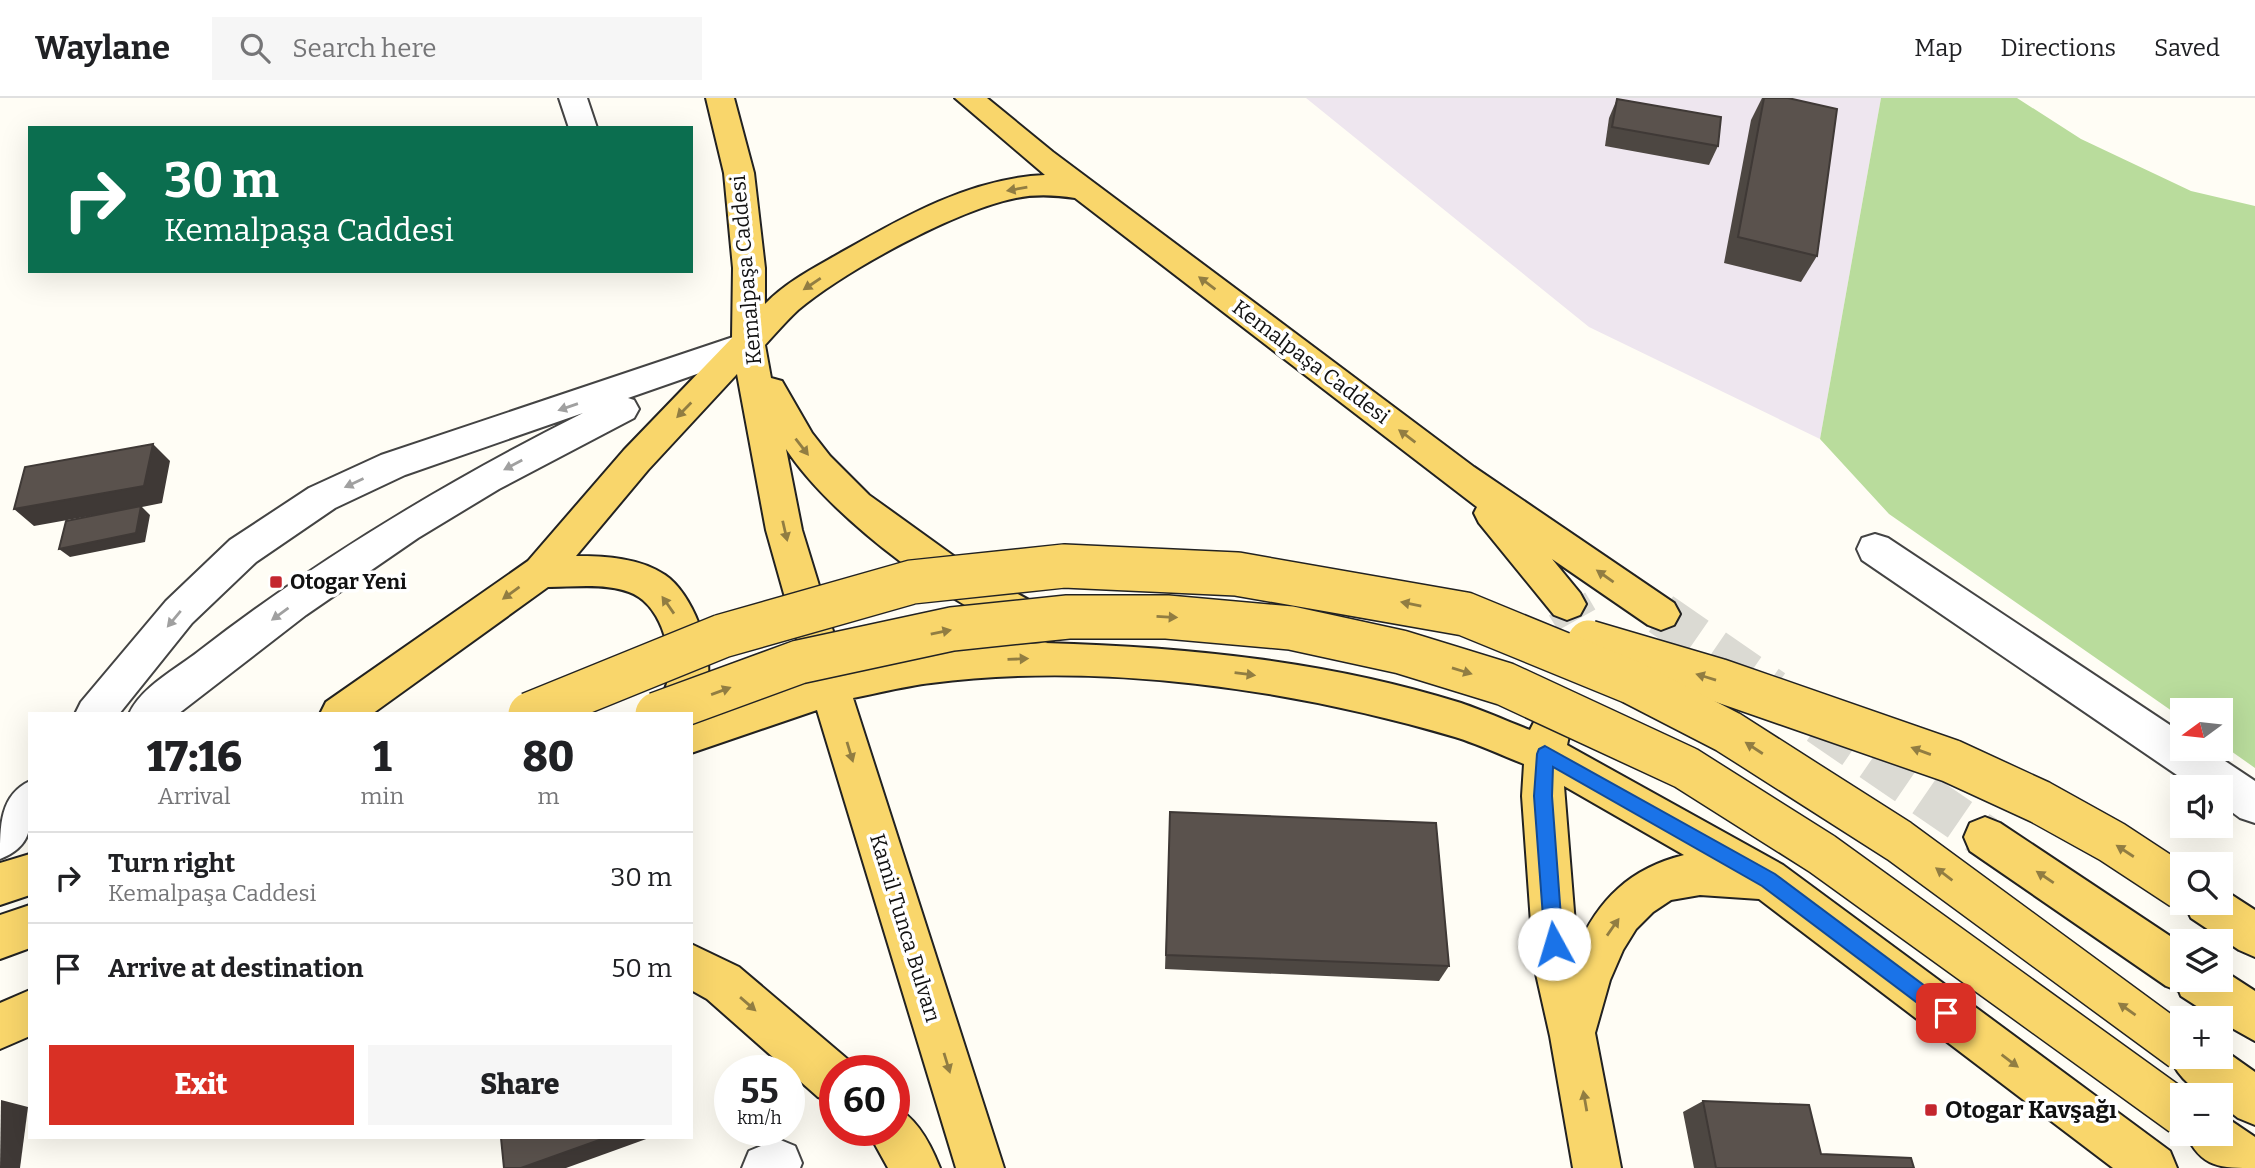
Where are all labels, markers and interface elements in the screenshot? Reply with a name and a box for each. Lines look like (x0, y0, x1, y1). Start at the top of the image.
search box (212, 17, 702, 80)
text: Waylane (35, 28, 170, 68)
icon: search (236, 29, 274, 67)
text: Search here (292, 33, 437, 64)
text: Map (1914, 34, 1963, 62)
text: Directions (2001, 34, 2116, 62)
text: Saved (2154, 34, 2220, 62)
text: 30 m (164, 151, 279, 210)
icon: right (49, 154, 140, 245)
street label: Kemalpaşa Caddesi (725, 174, 767, 366)
one-way arrow (1006, 184, 1028, 195)
text: Kemalpaşa Caddesi (164, 211, 454, 249)
one-way arrow (1198, 276, 1216, 290)
one-way arrow (802, 278, 821, 291)
street label: Kemalpaşa Caddesi (1227, 294, 1395, 430)
one-way arrow (557, 402, 578, 413)
one-way arrow (675, 402, 692, 419)
one-way arrow (1398, 429, 1416, 443)
one-way arrow (795, 438, 810, 456)
one-way arrow (504, 459, 523, 471)
one-way arrow (344, 478, 364, 489)
one-way arrow (780, 520, 791, 542)
place label: Otogar Yeni (290, 569, 407, 595)
one-way arrow (1596, 569, 1614, 583)
marker: Otogar Yeni (268, 574, 284, 590)
one-way arrow (502, 586, 520, 600)
one-way arrow (661, 596, 675, 614)
one-way arrow (1400, 598, 1422, 609)
one-way arrow (272, 606, 290, 621)
one-way arrow (166, 610, 182, 628)
one-way arrow (1156, 612, 1178, 623)
one-way arrow (930, 626, 952, 637)
one-way arrow (1007, 654, 1029, 665)
one-way arrow (1452, 666, 1473, 676)
one-way arrow (1234, 668, 1256, 679)
one-way arrow (1695, 671, 1716, 681)
one-way arrow (711, 685, 732, 696)
north arrow (2170, 698, 2233, 761)
map controls (2170, 698, 2233, 1146)
text: 17:16 (147, 732, 242, 782)
text: 1 (373, 732, 392, 782)
text: 80 (523, 732, 574, 782)
one-way arrow (845, 742, 856, 763)
one-way arrow (1745, 742, 1764, 755)
one-way arrow (1911, 745, 1932, 756)
button: sound (2170, 775, 2233, 838)
text: Arrival (158, 782, 231, 810)
text: min (361, 782, 404, 810)
text: m (538, 782, 559, 810)
street label: Kamil Tunca Bulvarı (864, 831, 946, 1025)
one-way arrow (2115, 844, 2135, 857)
text: Turn right (108, 848, 235, 879)
button: search (2170, 852, 2233, 915)
icon: right (49, 859, 87, 897)
text: 30 m (611, 862, 672, 893)
one-way arrow (1935, 867, 1953, 882)
one-way arrow (2035, 871, 2054, 884)
text: Kemalpaşa Caddesi (108, 879, 316, 907)
position arrow (1517, 907, 1591, 981)
one-way arrow (1606, 918, 1620, 936)
button: layers (2170, 929, 2233, 992)
icon: arrive (49, 950, 87, 988)
text: Arrive at destination (108, 953, 363, 984)
text: 50 m (611, 953, 672, 984)
pin (1916, 983, 1976, 1043)
icon: arrive (1927, 994, 1965, 1032)
one-way arrow (739, 996, 756, 1011)
one-way arrow (2118, 1003, 2136, 1017)
button: + (2170, 1006, 2233, 1069)
button: Exit (49, 1045, 354, 1125)
button: Share (368, 1045, 672, 1125)
one-way arrow (942, 1053, 953, 1074)
one-way arrow (2001, 1054, 2019, 1068)
speed limit sign: 60 (819, 1055, 910, 1146)
text: 55 (740, 1070, 779, 1112)
button: − (2170, 1083, 2233, 1146)
one-way arrow (1579, 1090, 1590, 1112)
place label: Otogar Kavşağı (1945, 1096, 2117, 1124)
marker: Otogar Kavşağı (1923, 1102, 1939, 1118)
text: km/h (737, 1107, 782, 1129)

